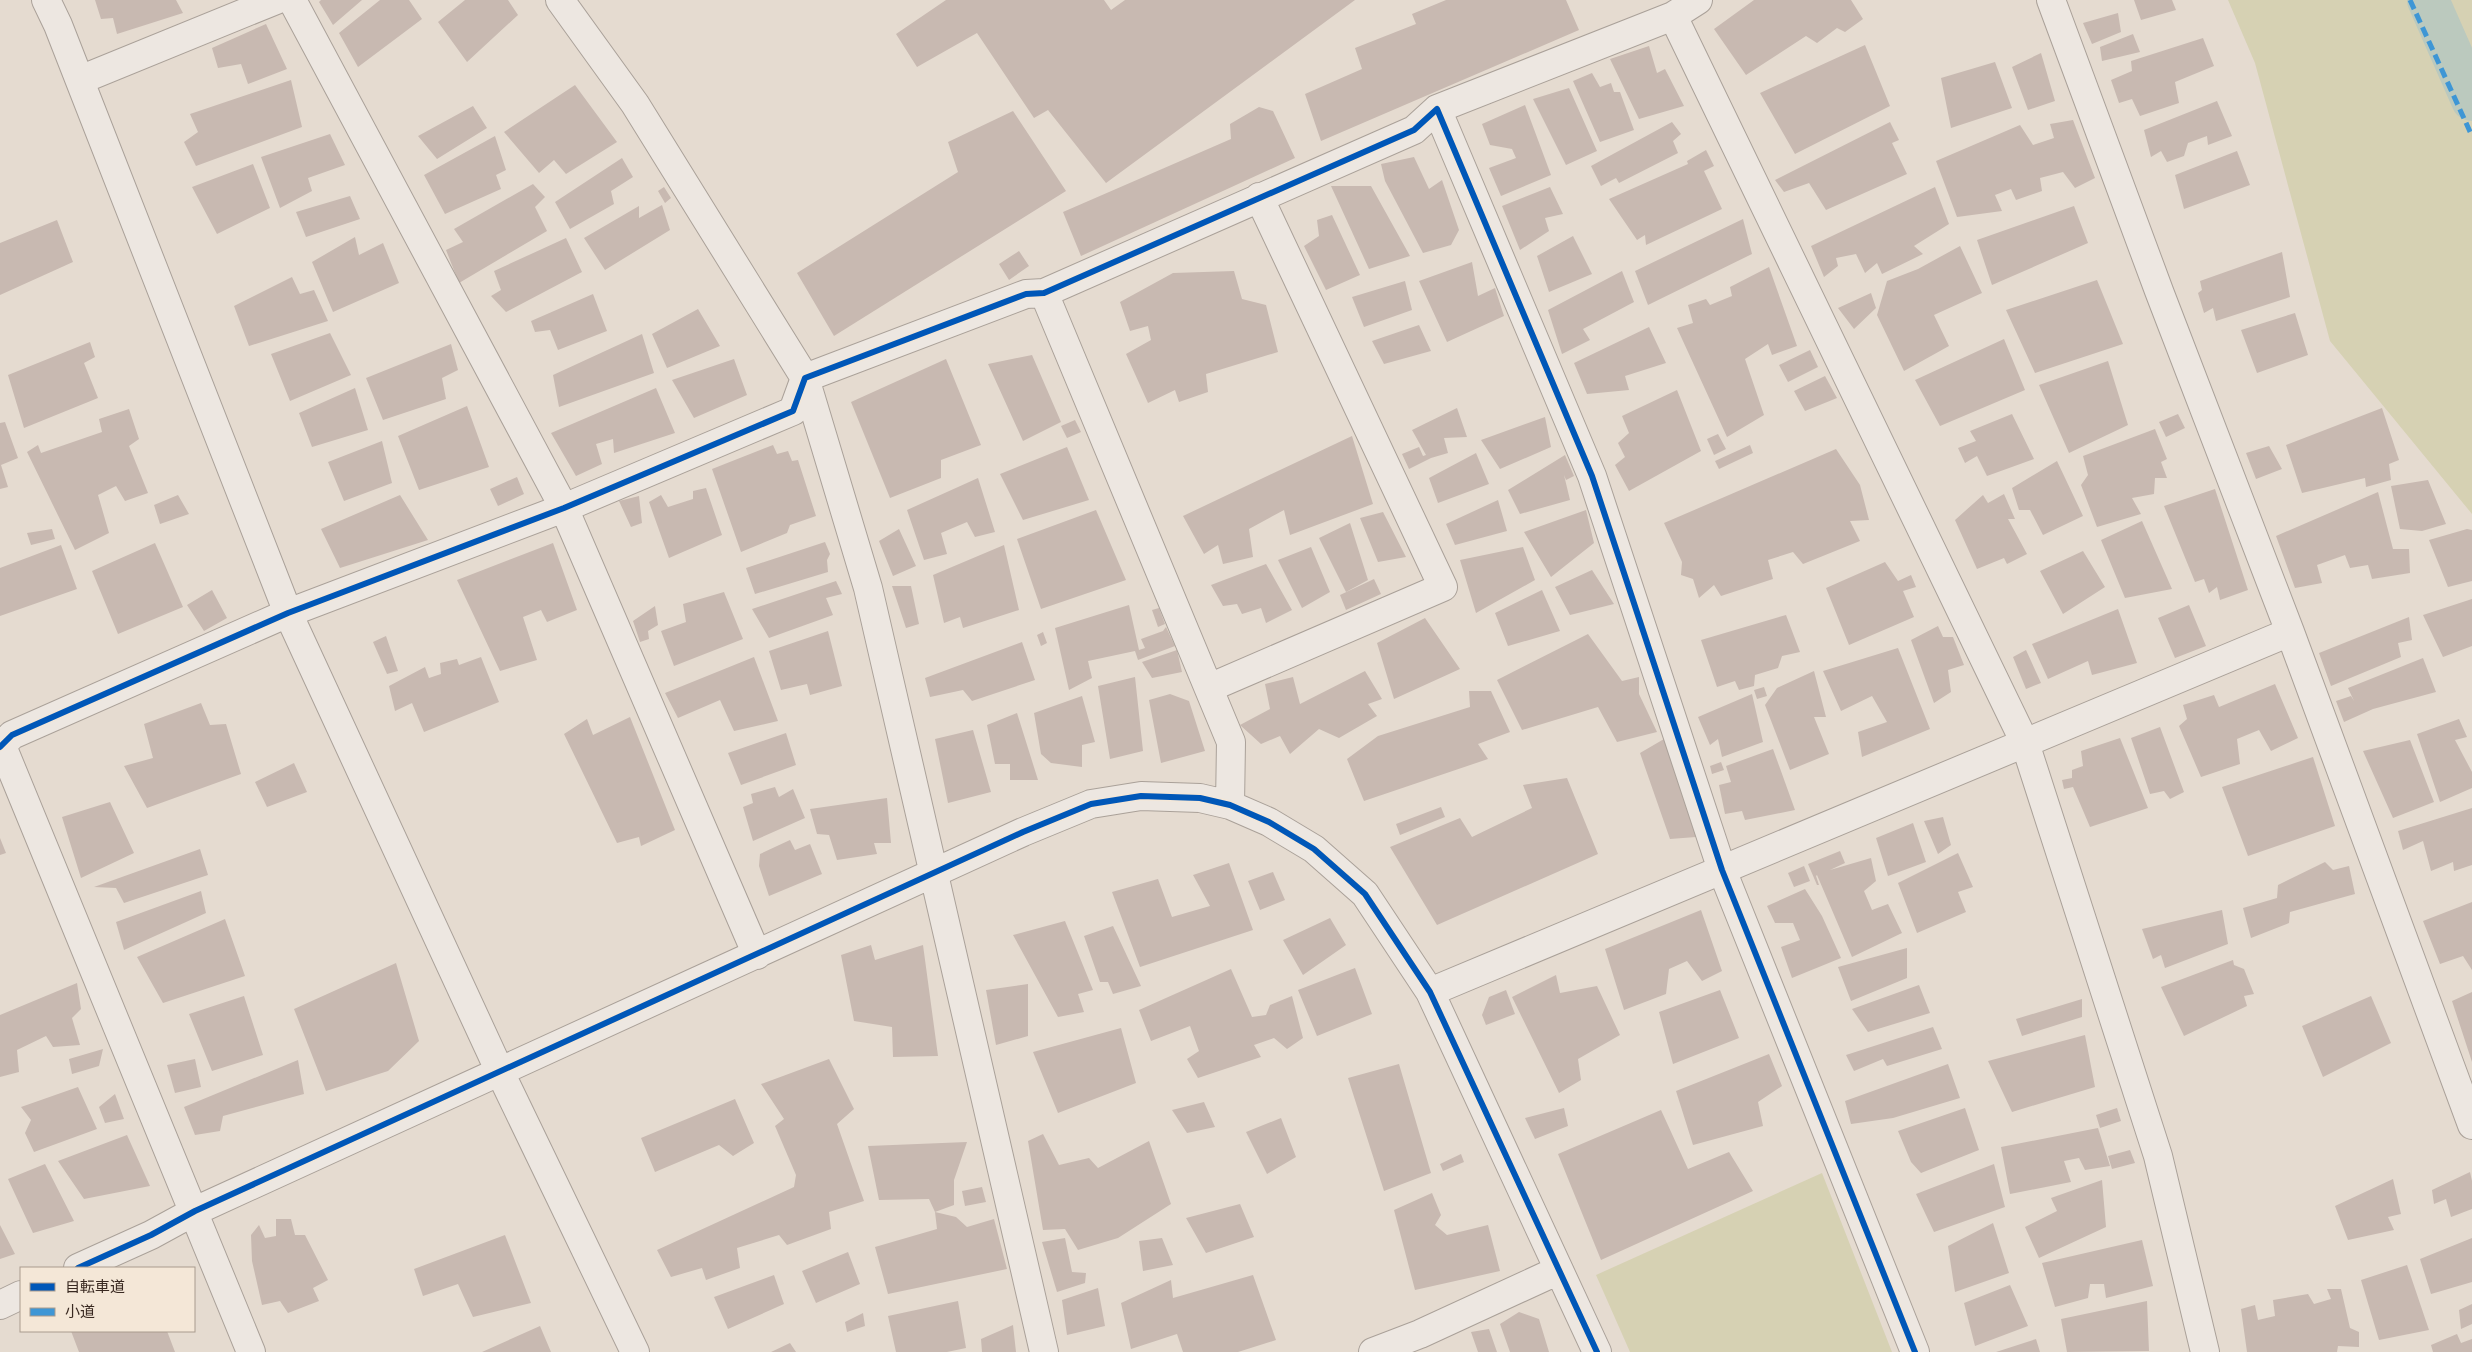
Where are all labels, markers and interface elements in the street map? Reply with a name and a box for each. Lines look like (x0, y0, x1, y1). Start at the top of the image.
legend (20, 1267, 195, 1332)
text: 自転車道 (65, 1276, 125, 1296)
text: 小道 (65, 1301, 95, 1321)

